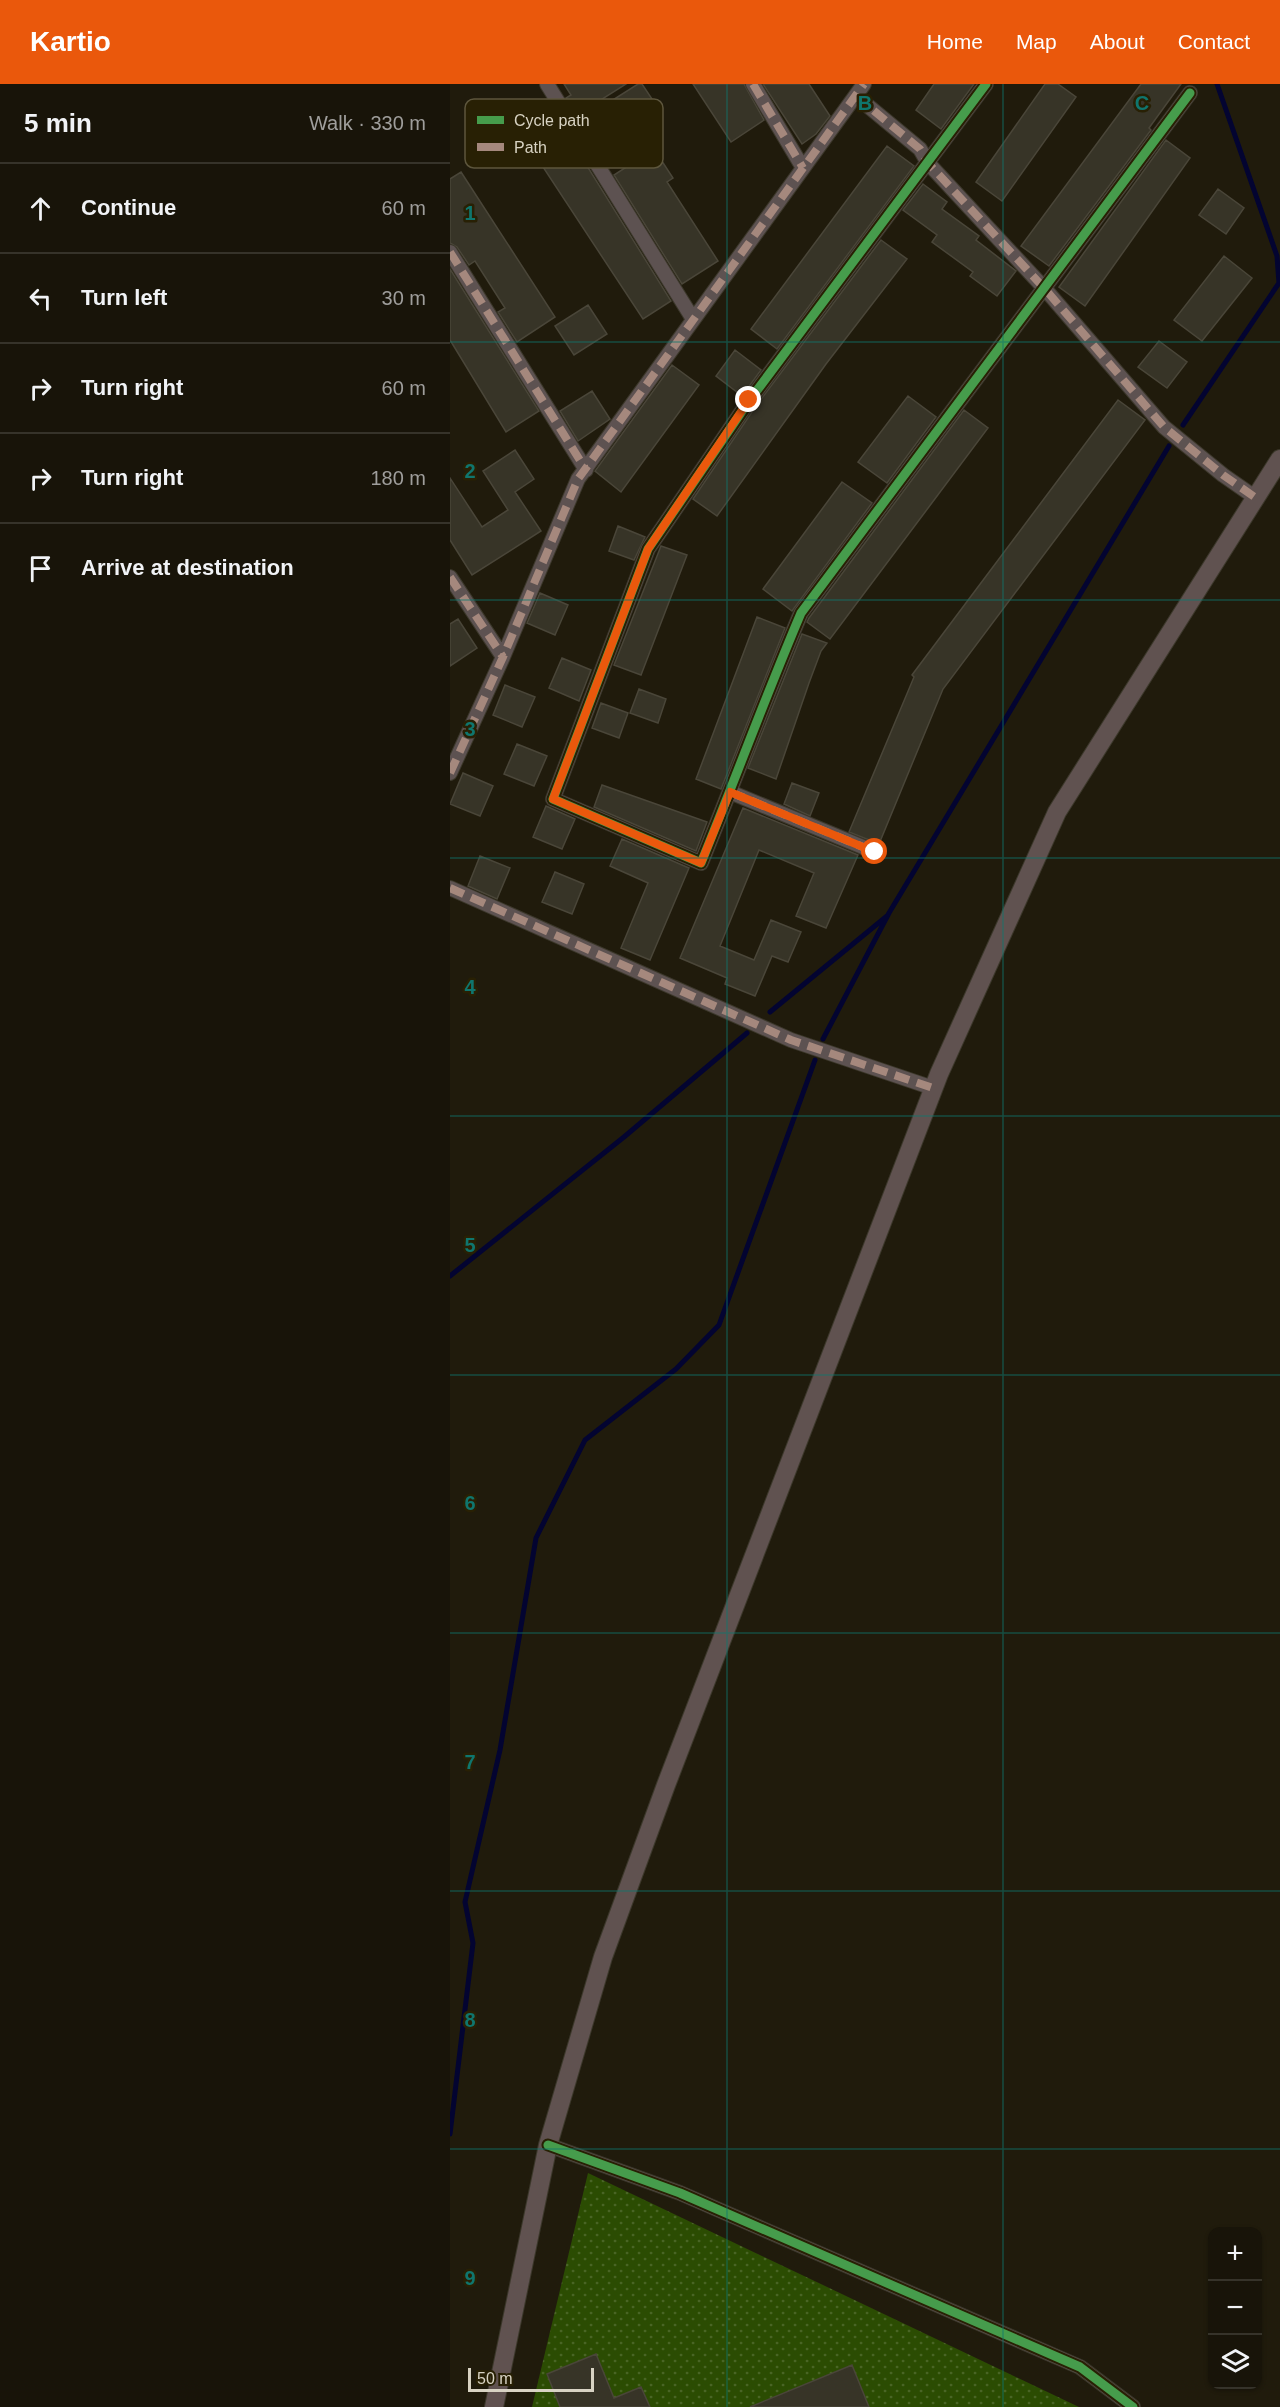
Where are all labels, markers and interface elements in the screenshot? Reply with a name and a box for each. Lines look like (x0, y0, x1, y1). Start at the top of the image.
text: Kartio (30, 26, 111, 57)
text: Home (927, 30, 983, 53)
text: Map (1016, 30, 1057, 53)
text: About (1090, 30, 1145, 53)
text: Contact (1178, 30, 1250, 53)
text: B (858, 92, 872, 114)
text: C (1135, 92, 1149, 114)
legend (465, 99, 663, 168)
text: 5 min (24, 108, 92, 138)
text: Walk · 330 m (309, 112, 426, 134)
text: Cycle path (514, 112, 590, 129)
text: Path (514, 139, 547, 156)
icon: ahead (24, 192, 57, 225)
text: Continue (81, 195, 176, 220)
text: 60 m (382, 197, 426, 219)
text: 1 (464, 202, 476, 224)
icon: left (24, 282, 57, 315)
text: Turn left (81, 285, 167, 310)
text: 30 m (382, 287, 426, 309)
icon: right (24, 372, 57, 405)
text: Turn right (81, 375, 183, 400)
text: 60 m (382, 377, 426, 399)
route end (735, 386, 761, 412)
text: 2 (464, 460, 476, 482)
icon: right (24, 462, 57, 495)
text: Turn right (81, 465, 183, 490)
text: 180 m (370, 467, 426, 489)
icon: arrive (24, 552, 57, 585)
text: Arrive at destination (81, 555, 294, 580)
text: 3 (464, 718, 476, 740)
route start (861, 838, 887, 864)
text: 4 (464, 976, 476, 998)
text: 5 (464, 1234, 476, 1256)
text: 6 (464, 1492, 476, 1514)
text: 7 (464, 1751, 476, 1773)
text: 8 (464, 2009, 476, 2031)
map controls (1208, 2227, 1262, 2389)
button: + (1208, 2227, 1262, 2281)
text: 9 (464, 2267, 476, 2289)
button: − (1208, 2281, 1262, 2335)
button: layers (1208, 2335, 1262, 2389)
scale bar (468, 2365, 594, 2392)
text: 50 m (477, 2370, 513, 2387)

